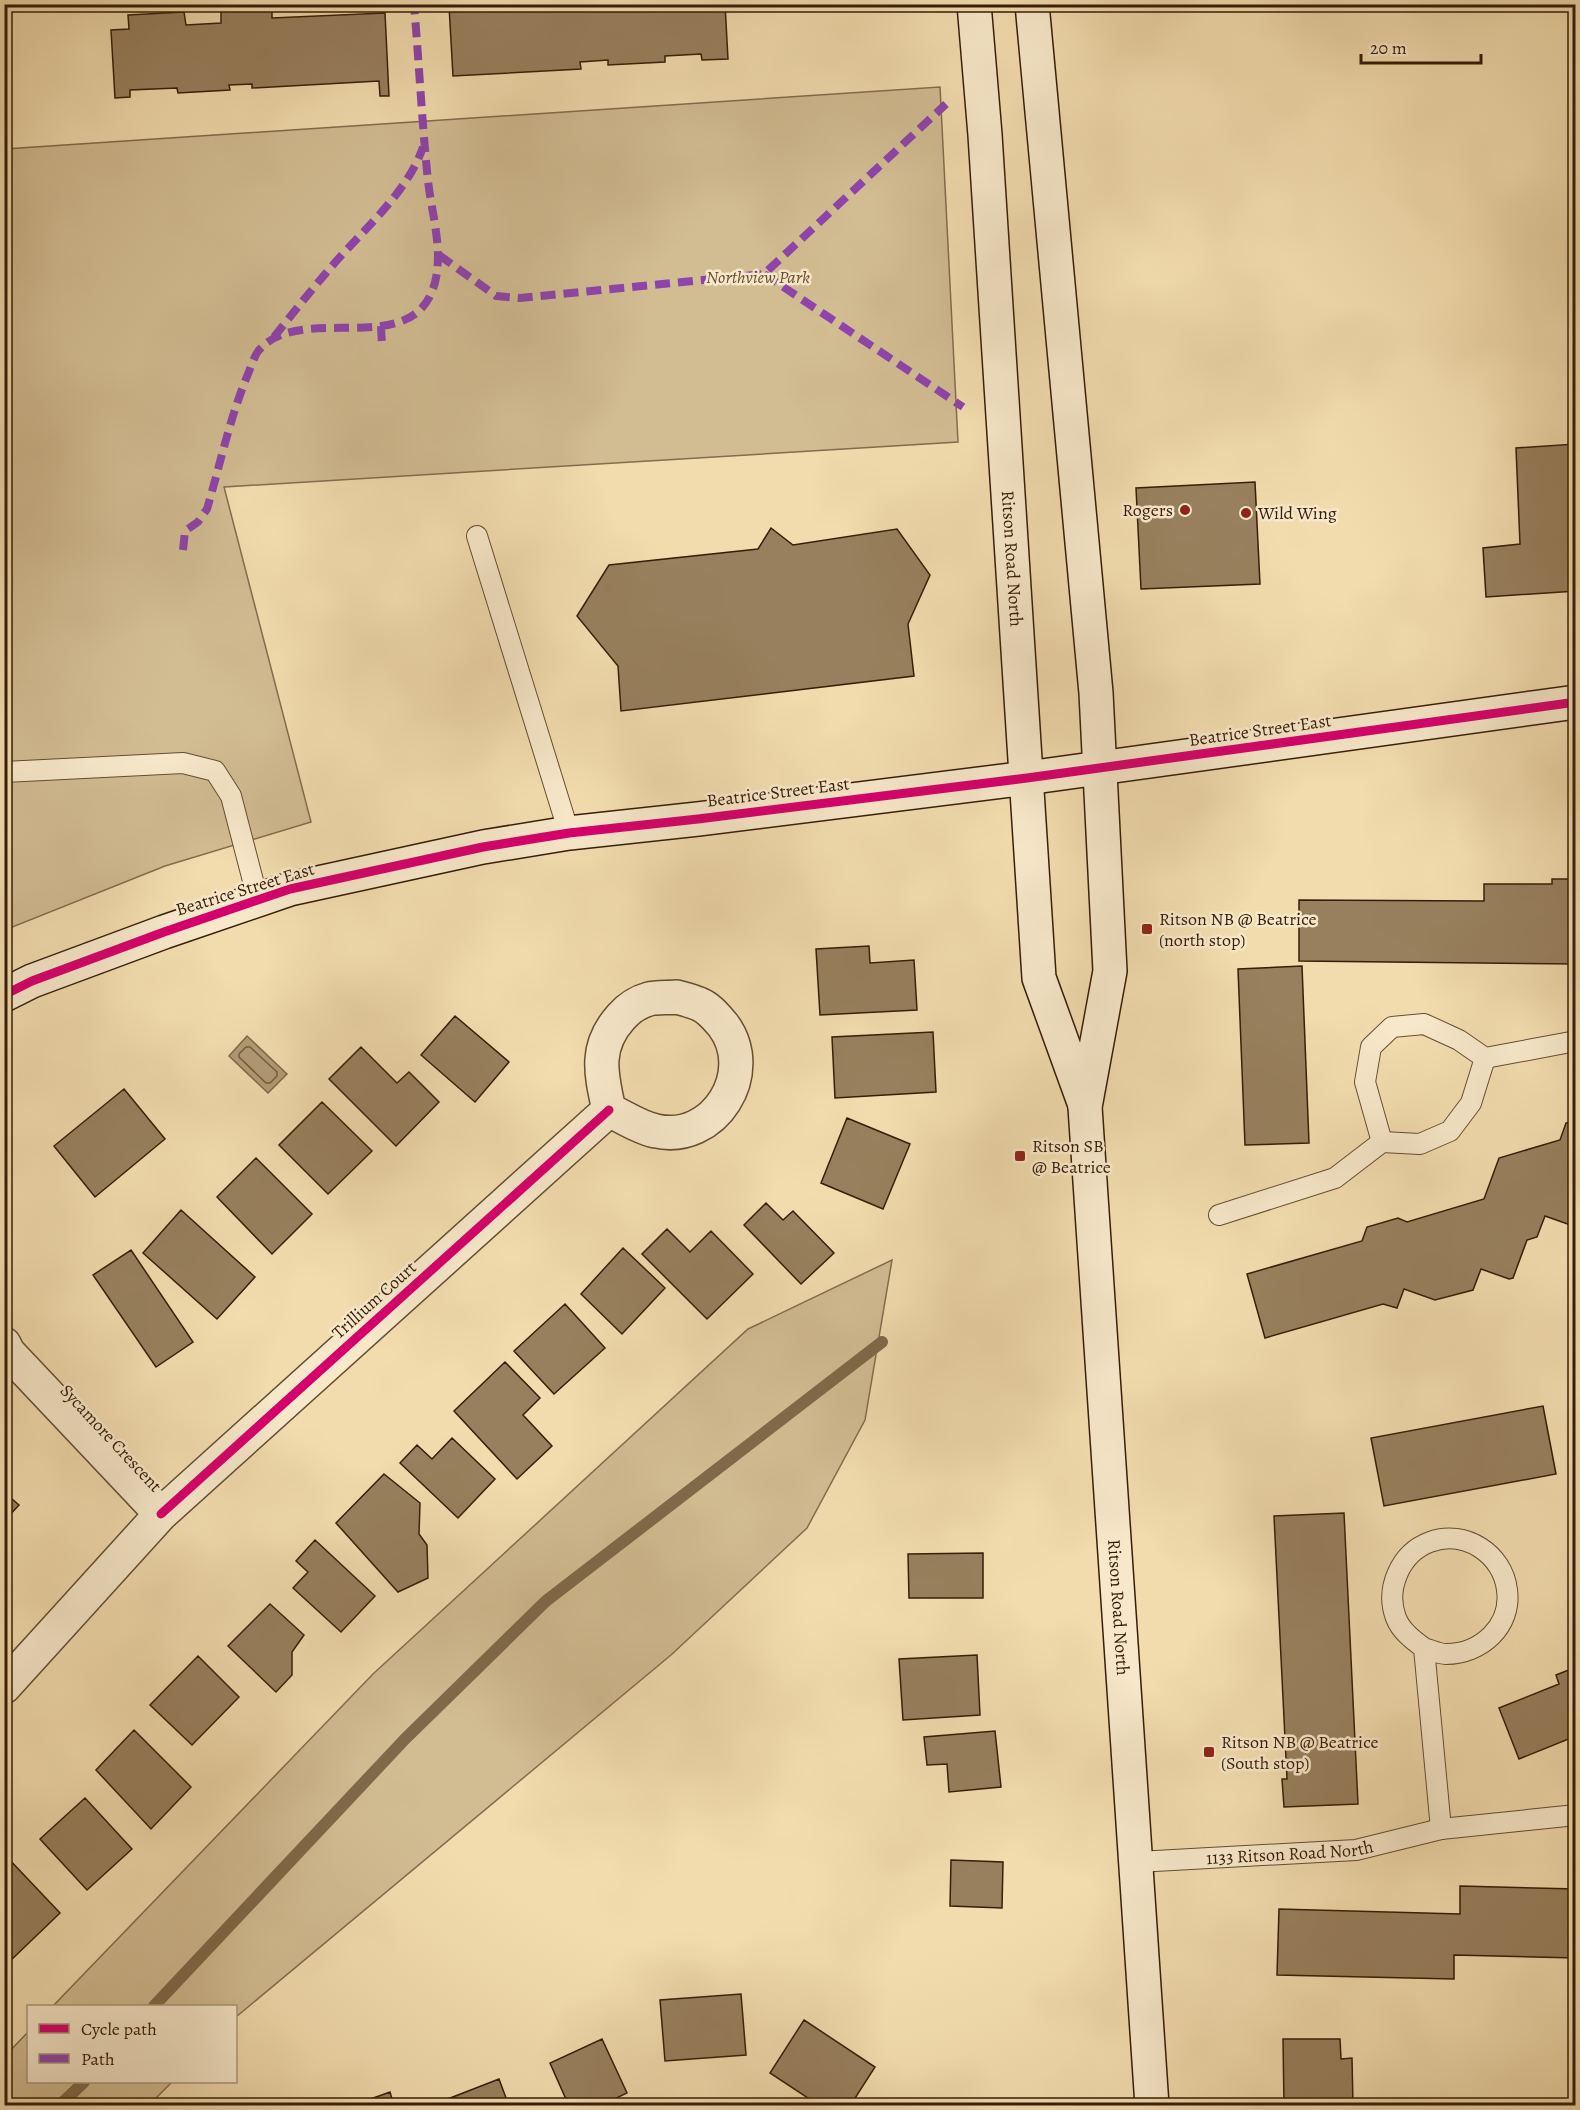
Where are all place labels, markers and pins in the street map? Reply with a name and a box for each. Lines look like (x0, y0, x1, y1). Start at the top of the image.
place label: Rogers (1122, 498, 1173, 522)
place label: Wild Wing (1257, 501, 1337, 525)
marker: Rogers (1178, 503, 1192, 517)
marker: Wild Wing (1239, 506, 1253, 520)
place label: Ritson NB @ Beatrice (north stop) (1159, 907, 1317, 952)
marker: Ritson NB @ Beatrice (north stop) (1140, 922, 1154, 936)
place label: Ritson SB @ Beatrice (1032, 1134, 1111, 1179)
marker: Ritson SB @ Beatrice (1013, 1149, 1027, 1163)
place label: Ritson NB @ Beatrice (South stop) (1221, 1730, 1379, 1775)
marker: Ritson NB @ Beatrice (South stop) (1202, 1745, 1216, 1759)

